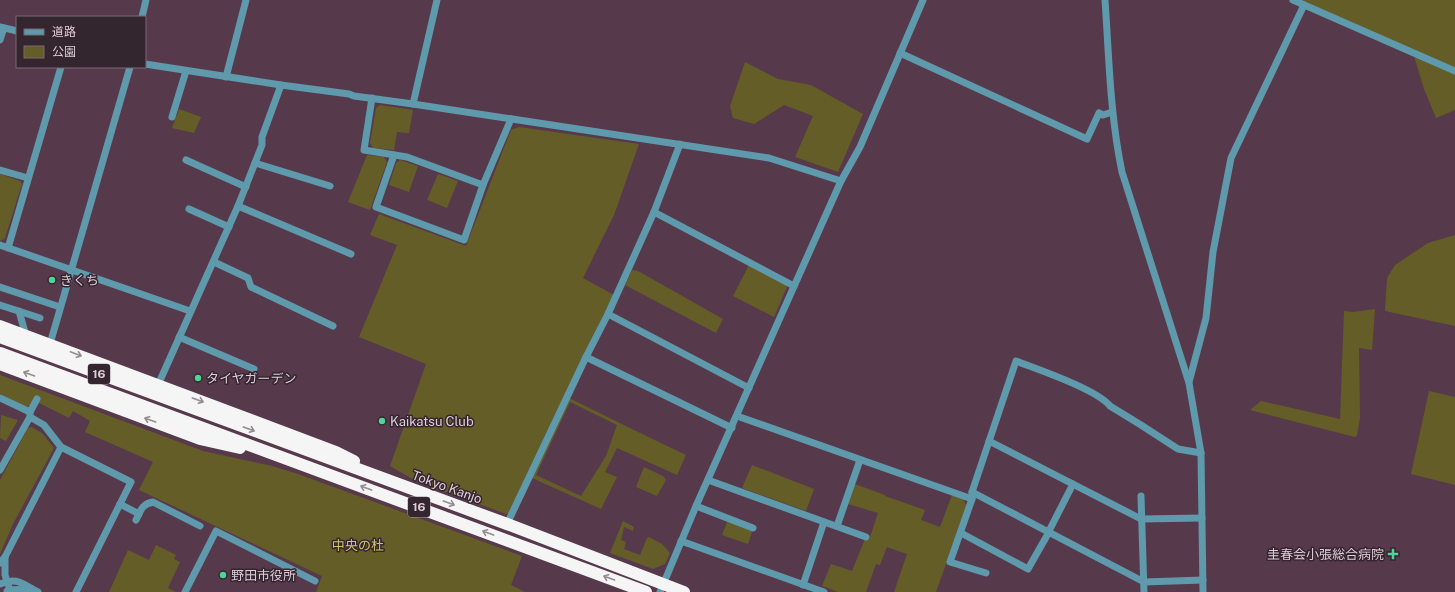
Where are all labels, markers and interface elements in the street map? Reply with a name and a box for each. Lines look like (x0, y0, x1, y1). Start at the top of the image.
legend (16, 16, 146, 68)
text: 道路 (52, 25, 76, 39)
text: 公園 (52, 45, 76, 59)
place label: きくち (60, 273, 99, 288)
marker: きくち (47, 275, 57, 285)
one-way arrow (70, 351, 82, 359)
road number: 16 (88, 364, 110, 384)
one-way arrow (23, 370, 35, 378)
place label: タイヤガーデン (206, 371, 297, 386)
marker: タイヤガーデン (193, 373, 203, 383)
one-way arrow (191, 396, 203, 404)
place label: Kaikatsu Club (390, 414, 474, 429)
one-way arrow (145, 415, 157, 423)
marker: Kaikatsu Club (377, 416, 387, 426)
one-way arrow (242, 425, 254, 433)
street label: Tokyo Kanjo (410, 467, 484, 507)
one-way arrow (360, 483, 372, 491)
road number: 16 (408, 497, 430, 517)
one-way arrow (443, 500, 455, 508)
one-way arrow (481, 529, 494, 536)
park label: 中央の杜 (332, 538, 384, 553)
place label: 圭春会小張総合病院 (1267, 547, 1384, 562)
marker: 圭春会小張総合病院 (1387, 548, 1399, 560)
place label: 野田市役所 (231, 568, 296, 583)
marker: 野田市役所 (218, 570, 228, 580)
one-way arrow (604, 574, 616, 582)

